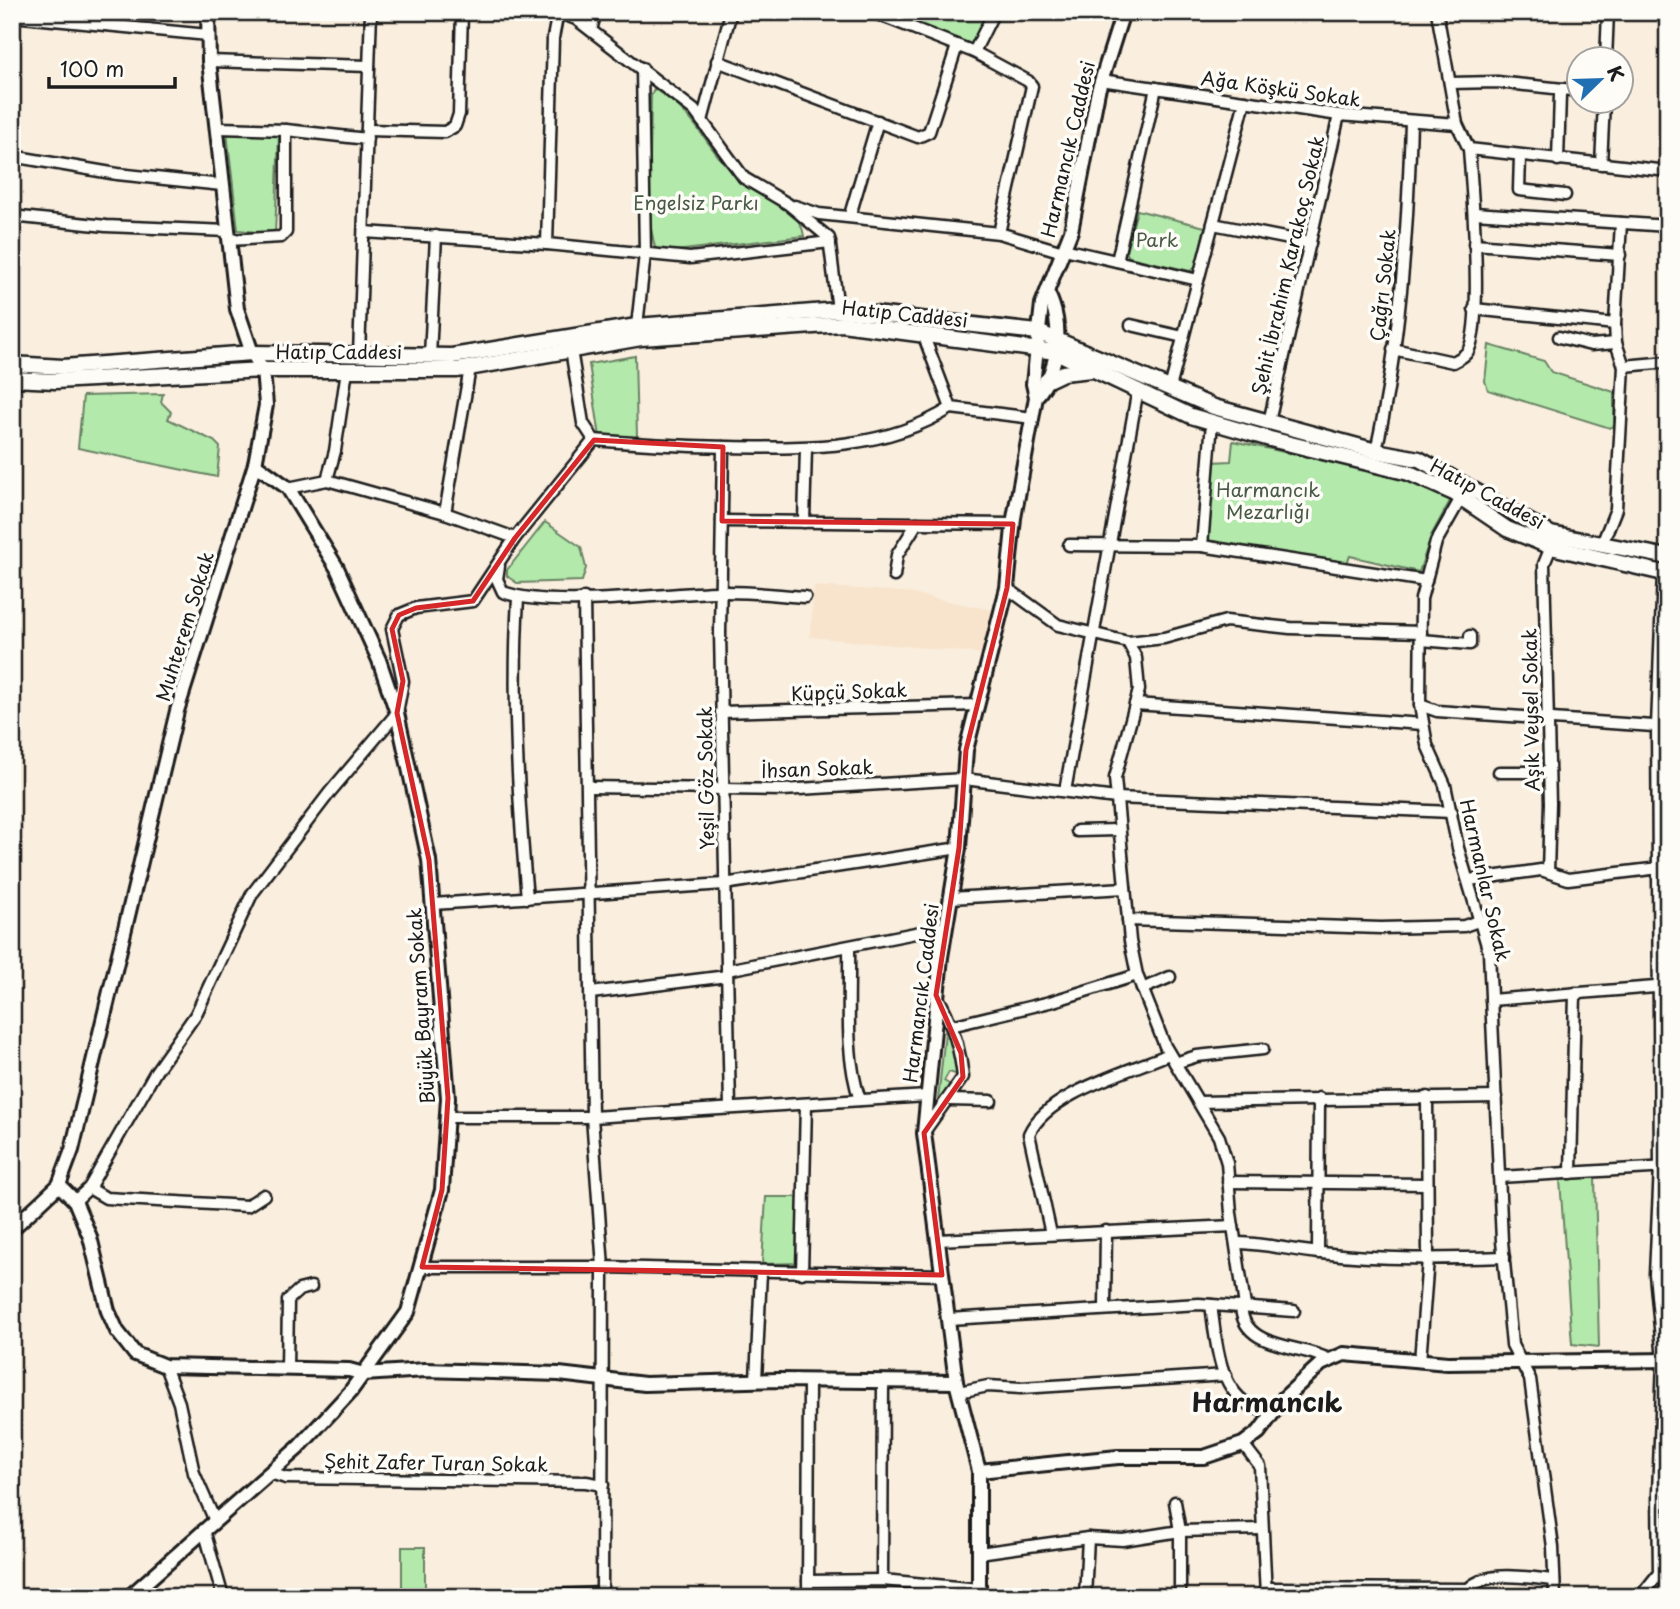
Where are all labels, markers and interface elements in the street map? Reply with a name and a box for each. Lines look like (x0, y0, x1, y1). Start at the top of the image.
scale bar (49, 46, 175, 90)
north arrow (1564, 46, 1634, 116)
text: 100 m (60, 52, 124, 84)
street label: Harmancık Caddesi (1033, 58, 1101, 240)
text: K (1601, 61, 1632, 85)
street label: Ağa Köşkü Sokak (1199, 63, 1363, 113)
street label: Şehit İbrahim Karakoç Sokak (1243, 132, 1331, 398)
park label: Engelsiz Parkı (633, 188, 759, 216)
park label: Park (1136, 225, 1179, 253)
street label: Çağrı Sokak (1362, 227, 1402, 343)
street label: Hatıp Caddesi (841, 292, 969, 334)
street label: Hatıp Caddesi (276, 337, 402, 365)
street label: Hatıp Caddesi (1426, 451, 1550, 535)
park label: Harmancık Mezarlığı (1216, 475, 1320, 525)
street label: Muhterem Sokak (148, 547, 220, 704)
street label: Aşık Veysel Sokak (1515, 628, 1545, 792)
street label: Küpçü Sokak (790, 675, 908, 707)
street label: Yeşil Göz Sokak (690, 706, 720, 850)
street label: İhsan Sokak (760, 752, 874, 784)
street label: Harmanlar Sokak (1454, 796, 1518, 964)
street label: Harmancık Caddesi (895, 902, 945, 1084)
street label: Büyük Bayram Sokak (399, 907, 441, 1105)
district label: Harmancık (1192, 1382, 1342, 1421)
street label: Şehit Zafer Turan Sokak (324, 1446, 548, 1478)

